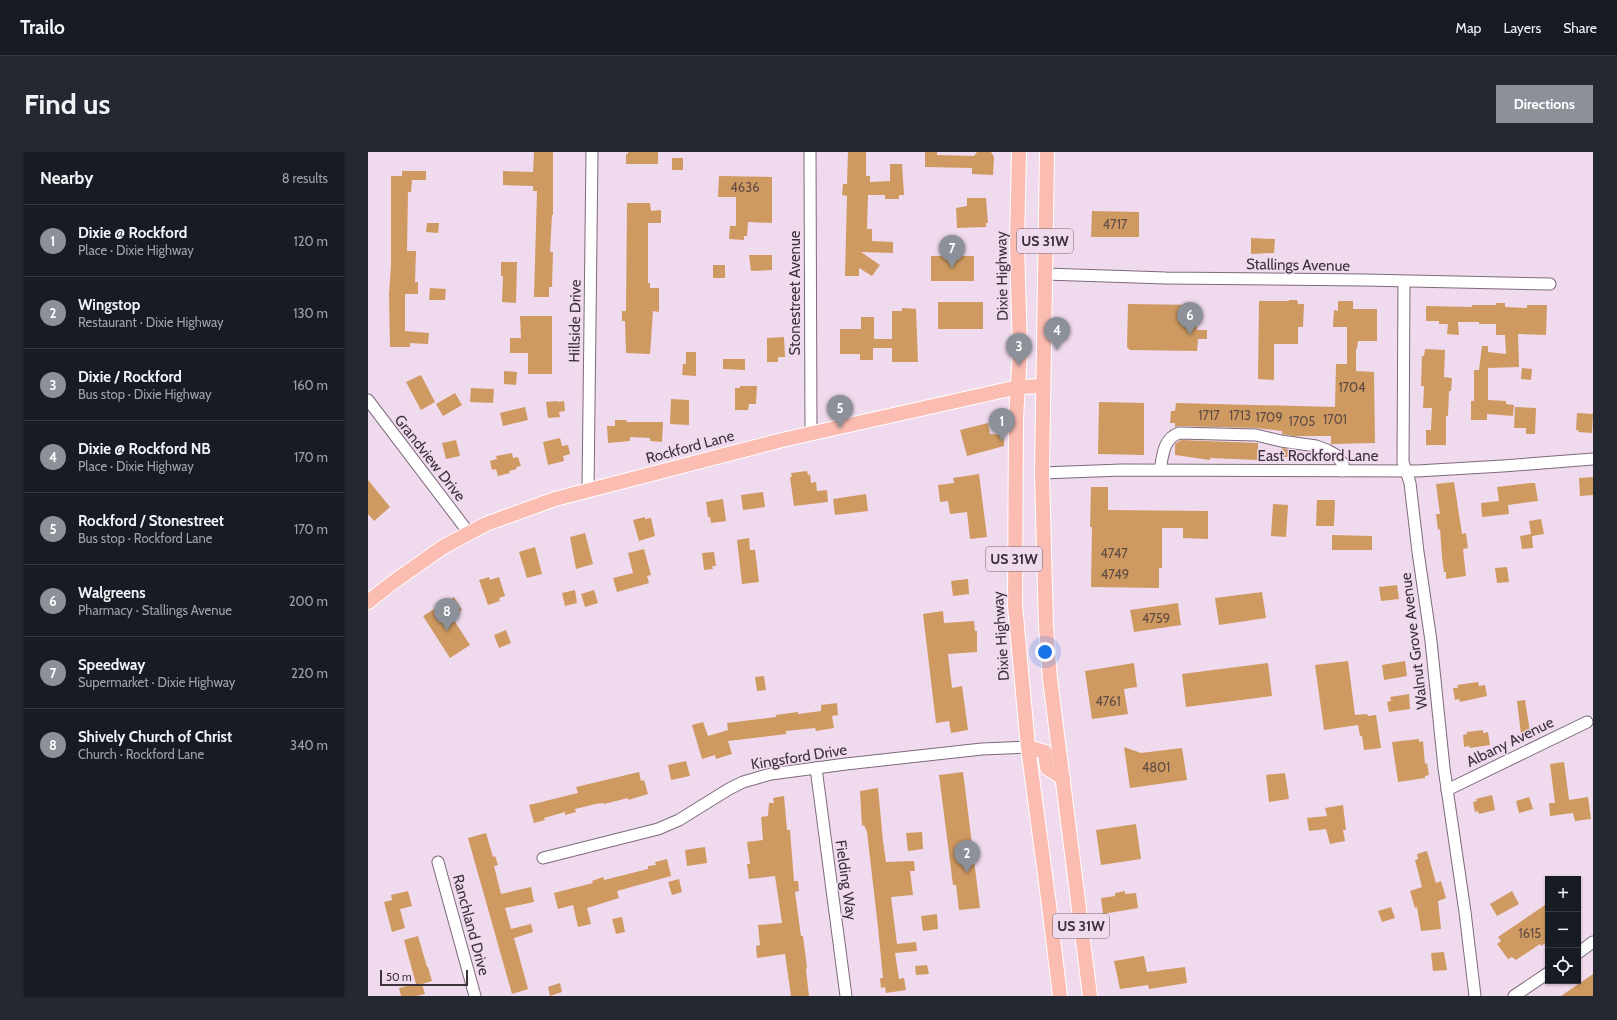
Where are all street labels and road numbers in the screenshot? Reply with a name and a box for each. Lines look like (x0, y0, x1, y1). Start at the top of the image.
road number: US 31W (1017, 229, 1073, 253)
street label: Stonestreet Avenue (786, 230, 804, 356)
street label: Dixie Highway (992, 231, 1012, 321)
street label: Stallings Avenue (1246, 255, 1350, 275)
street label: Hillside Drive (565, 279, 585, 363)
street label: Grandview Drive (391, 411, 470, 505)
street label: Rockford Lane (644, 426, 736, 467)
street label: East Rockford Lane (1258, 447, 1379, 465)
road number: US 31W (986, 547, 1042, 571)
street label: Walnut Grove Avenue (1397, 571, 1431, 710)
street label: Dixie Highway (989, 590, 1013, 681)
street label: Albany Avenue (1463, 713, 1557, 771)
street label: Kingsford Drive (750, 740, 849, 773)
street label: Fielding Way (831, 839, 861, 922)
street label: Ranchland Drive (449, 872, 493, 978)
road number: US 31W (1053, 914, 1109, 938)

